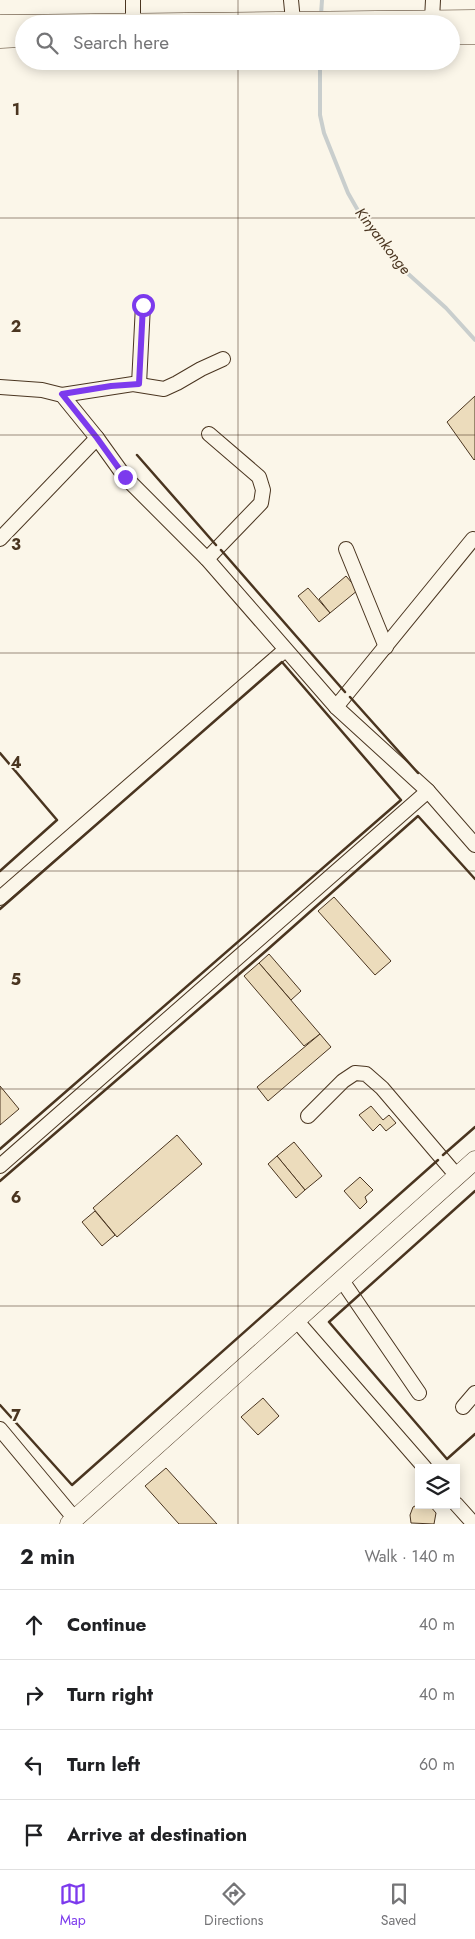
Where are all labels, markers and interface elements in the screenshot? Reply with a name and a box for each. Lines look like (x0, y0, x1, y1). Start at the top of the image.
search box (15, 15, 460, 70)
icon: search (33, 29, 61, 57)
text: Search here (73, 29, 169, 56)
text: 1 (12, 98, 20, 121)
water label: Kinyankonge (350, 203, 416, 279)
route start (132, 294, 155, 317)
text: 2 (11, 315, 21, 338)
route end (114, 466, 137, 489)
text: 3 (11, 533, 21, 556)
text: 4 (10, 751, 22, 774)
text: 5 (11, 968, 21, 991)
text: 6 (11, 1186, 21, 1209)
text: 7 (11, 1404, 21, 1427)
map controls (415, 1464, 460, 1509)
button: layers (415, 1464, 460, 1509)
text: 2 min (20, 1542, 75, 1572)
text: Walk · 140 m (365, 1545, 455, 1568)
icon: ahead (20, 1611, 48, 1639)
text: Continue (67, 1611, 146, 1638)
text: 40 m (419, 1613, 455, 1636)
icon: right (20, 1681, 48, 1709)
text: Turn right (67, 1681, 153, 1708)
text: 40 m (419, 1683, 455, 1706)
icon: left (20, 1751, 48, 1779)
text: Turn left (67, 1751, 140, 1778)
text: 60 m (419, 1753, 455, 1776)
icon: arrive (20, 1821, 48, 1849)
text: Arrive at destination (67, 1821, 247, 1848)
tab: Map (59, 1880, 87, 1930)
tab: Directions (204, 1880, 263, 1930)
tab: Saved (381, 1880, 416, 1930)

